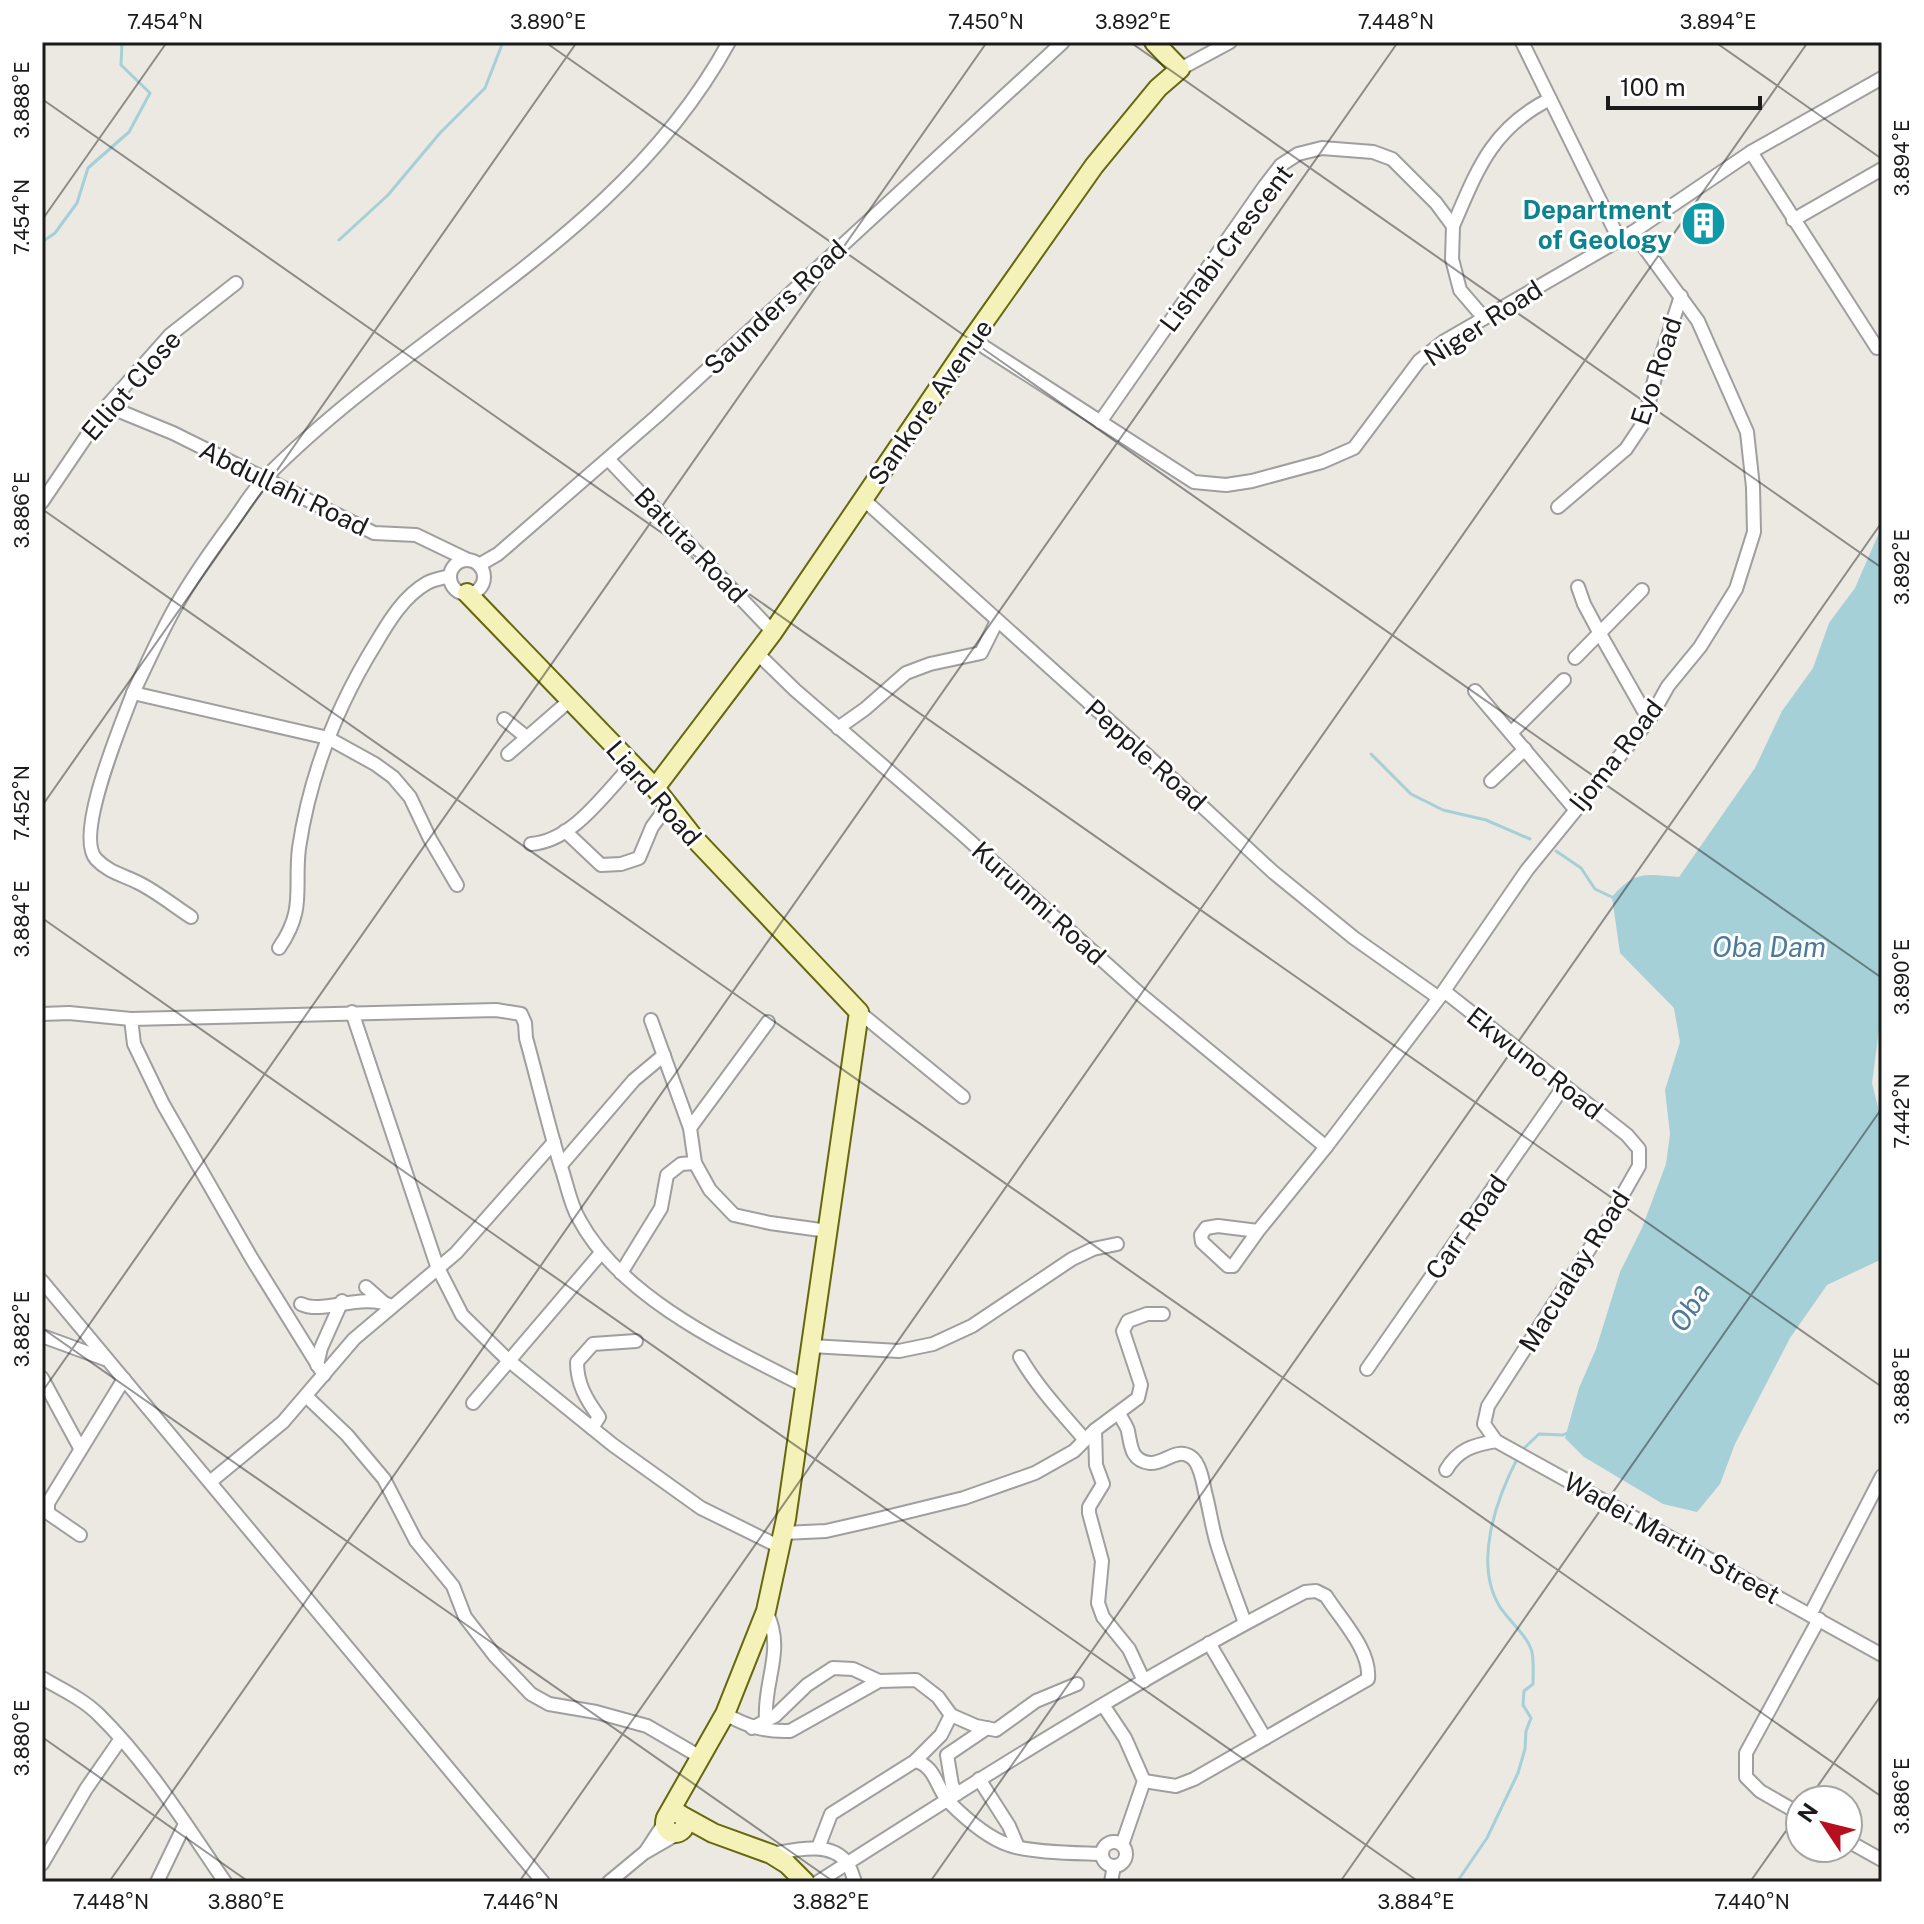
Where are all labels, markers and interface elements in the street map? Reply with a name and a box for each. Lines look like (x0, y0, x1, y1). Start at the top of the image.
text: 7.454°N (127, 10, 203, 34)
text: 3.890°E (510, 10, 586, 34)
text: 7.450°N (948, 10, 1024, 34)
text: 3.892°E (1095, 10, 1171, 34)
text: 7.448°N (1358, 10, 1434, 34)
text: 3.894°E (1680, 10, 1756, 34)
scale bar (1608, 60, 1760, 110)
text: 3.888°E (10, 61, 34, 139)
text: 100 m (1620, 73, 1686, 101)
text: 3.894°E (1890, 120, 1914, 196)
street label: Lishabi Crescent (1153, 158, 1299, 338)
text: 7.454°N (10, 179, 34, 255)
place label: Department of Geology (1522, 194, 1672, 255)
building icon: Department of Geology (1679, 200, 1727, 248)
street label: Saunders Road (697, 233, 853, 381)
street label: Niger Road (1418, 273, 1548, 373)
street label: Sankore Avenue (861, 313, 999, 491)
street label: Eyo Road (1624, 313, 1688, 429)
street label: Elliot Close (75, 324, 187, 446)
street label: Abdullahi Road (195, 434, 373, 542)
text: 3.886°E (10, 472, 34, 548)
street label: Batuta Road (628, 481, 754, 609)
text: 3.892°E (1890, 529, 1914, 605)
street label: Pepple Road (1079, 693, 1213, 817)
street label: Ijoma Road (1563, 693, 1669, 817)
street label: Liard Road (600, 734, 708, 852)
text: 7.452°N (10, 765, 34, 841)
street label: Kurunmi Road (966, 835, 1112, 971)
text: 3.884°E (10, 880, 34, 958)
water label: Oba Dam (1712, 930, 1826, 963)
text: 3.890°E (1890, 939, 1914, 1015)
street label: Ekwuno Road (1461, 1000, 1609, 1126)
text: 7.442°N (1890, 1073, 1914, 1149)
street label: Carr Road (1419, 1169, 1513, 1285)
street label: Macualay Road (1512, 1185, 1636, 1357)
water label: Oba (1662, 1277, 1716, 1337)
text: 3.882°E (10, 1291, 34, 1367)
text: 3.888°E (1890, 1347, 1914, 1425)
street label: Wadei Martin Street (1559, 1466, 1785, 1610)
text: 3.880°E (10, 1700, 34, 1776)
text: 3.886°E (1890, 1758, 1914, 1834)
north arrow (1784, 1784, 1864, 1864)
text: N (1792, 1798, 1823, 1827)
text: 7.448°N (73, 1890, 149, 1914)
text: 3.880°E (208, 1890, 284, 1914)
text: 7.446°N (483, 1890, 559, 1914)
text: 3.882°E (793, 1890, 869, 1914)
text: 3.884°E (1377, 1890, 1455, 1914)
text: 7.440°N (1714, 1890, 1790, 1914)

